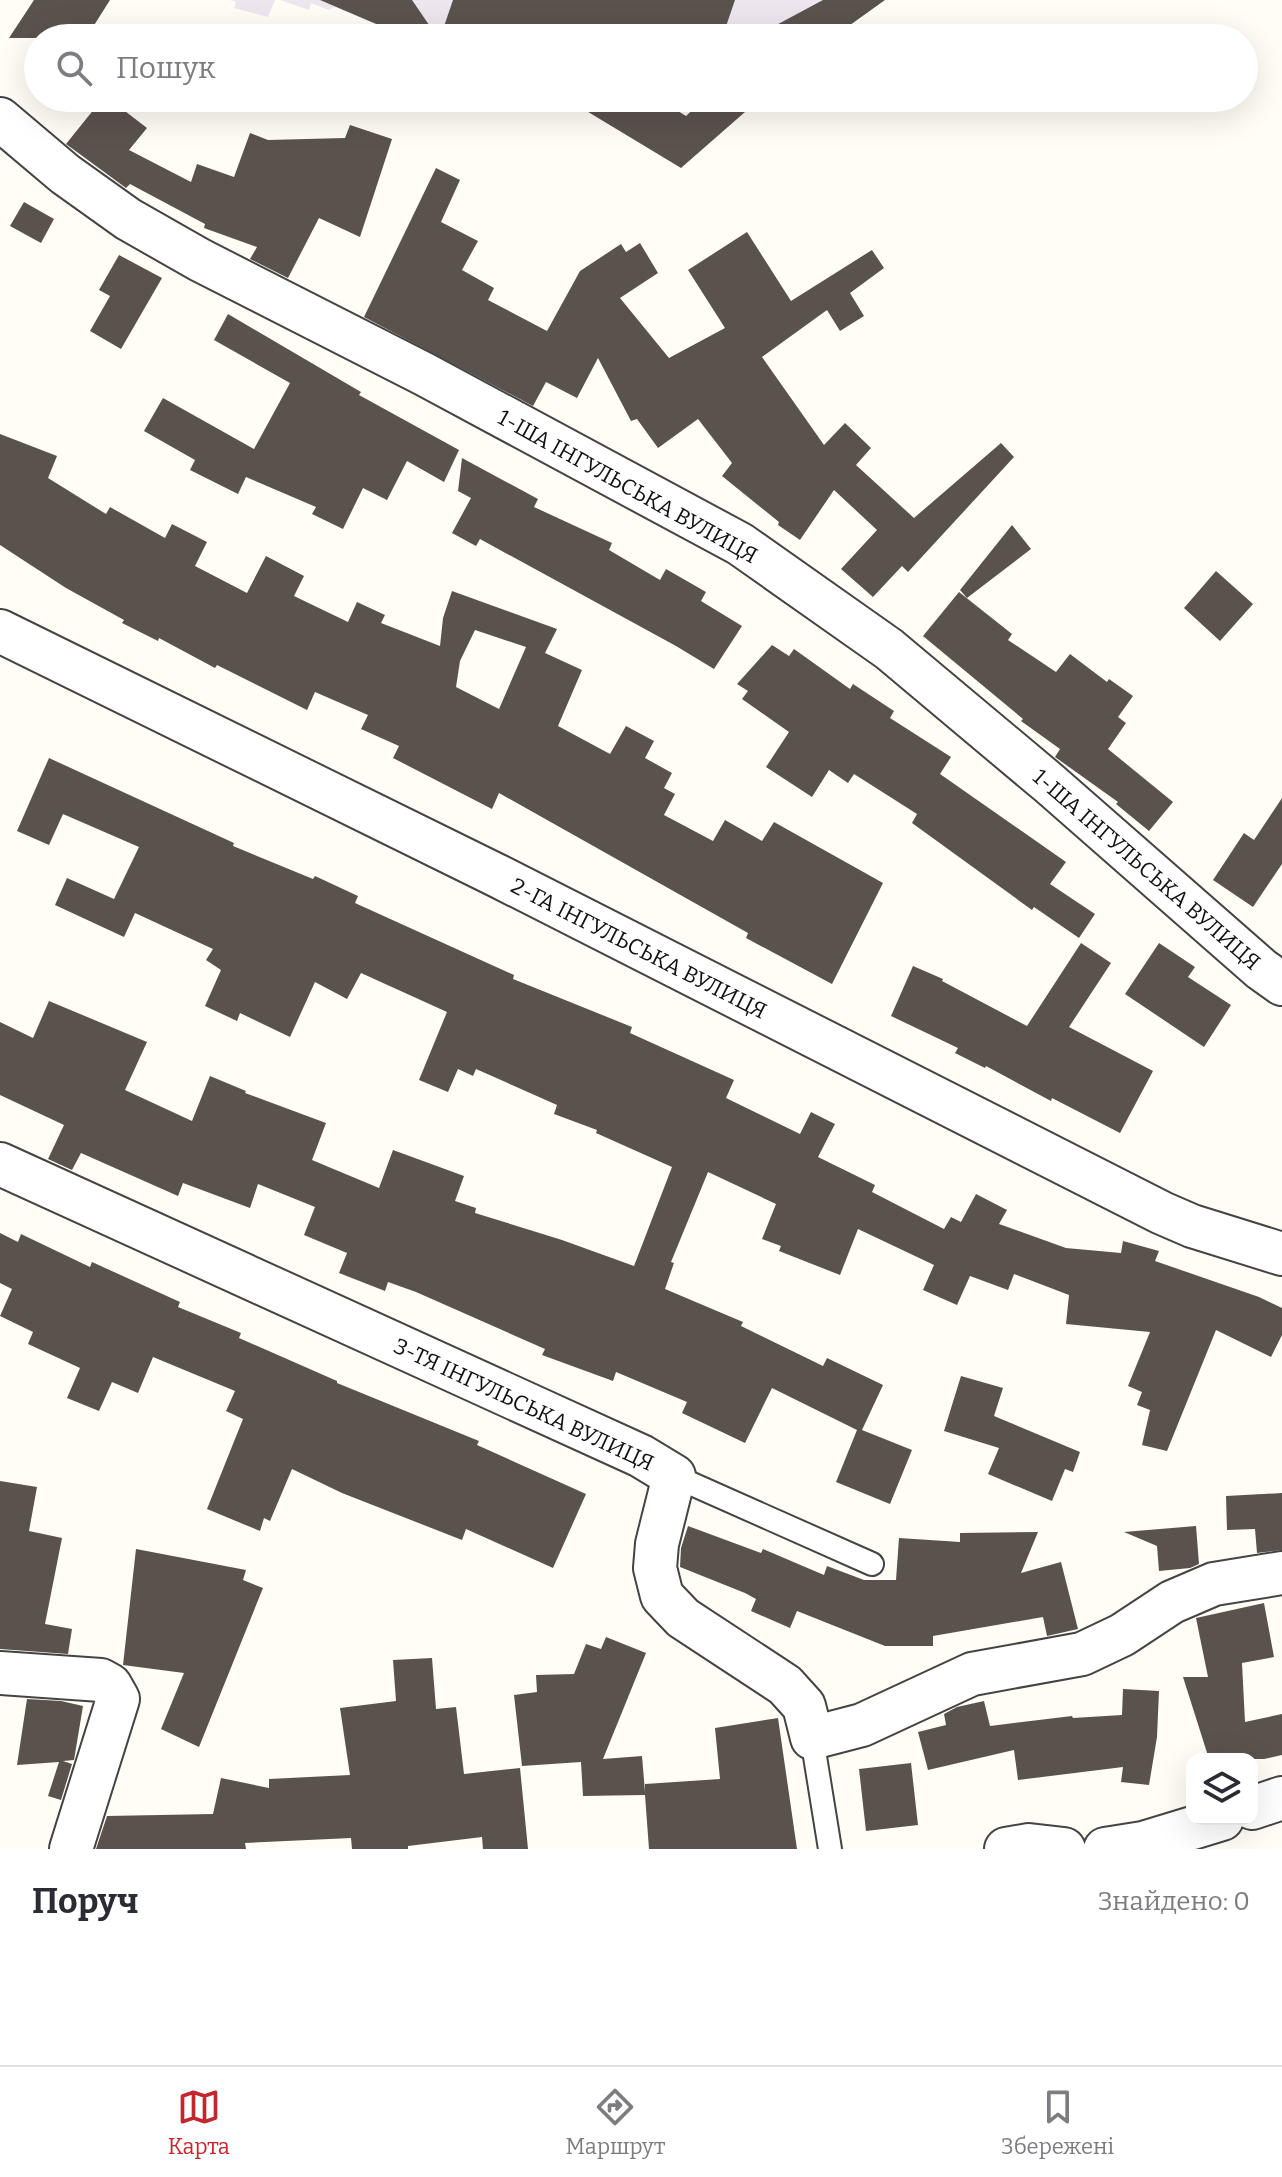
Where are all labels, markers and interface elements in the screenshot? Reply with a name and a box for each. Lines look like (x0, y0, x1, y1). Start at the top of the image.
search box (24, 24, 1258, 112)
icon: search (52, 46, 96, 90)
text: Пошук (116, 50, 216, 86)
street label: 1-ША ІНГУЛЬСЬКА ВУЛИЦЯ (493, 404, 762, 569)
street label: 1-ША ІНГУЛЬСЬКА ВУЛИЦЯ (1027, 763, 1266, 976)
street label: 2-ГА ІНГУЛЬСЬКА ВУЛИЦЯ (507, 872, 771, 1025)
street label: 3-ТЯ ІНГУЛЬСЬКА ВУЛИЦЯ (389, 1332, 658, 1477)
map controls (1186, 1753, 1258, 1825)
button: layers (1186, 1753, 1258, 1825)
text: Поруч (32, 1881, 139, 1922)
text: Знайдено: 0 (1098, 1886, 1250, 1917)
tab: Карта (168, 2085, 230, 2160)
tab: Маршрут (566, 2085, 665, 2160)
tab: Збережені (1001, 2085, 1114, 2160)

